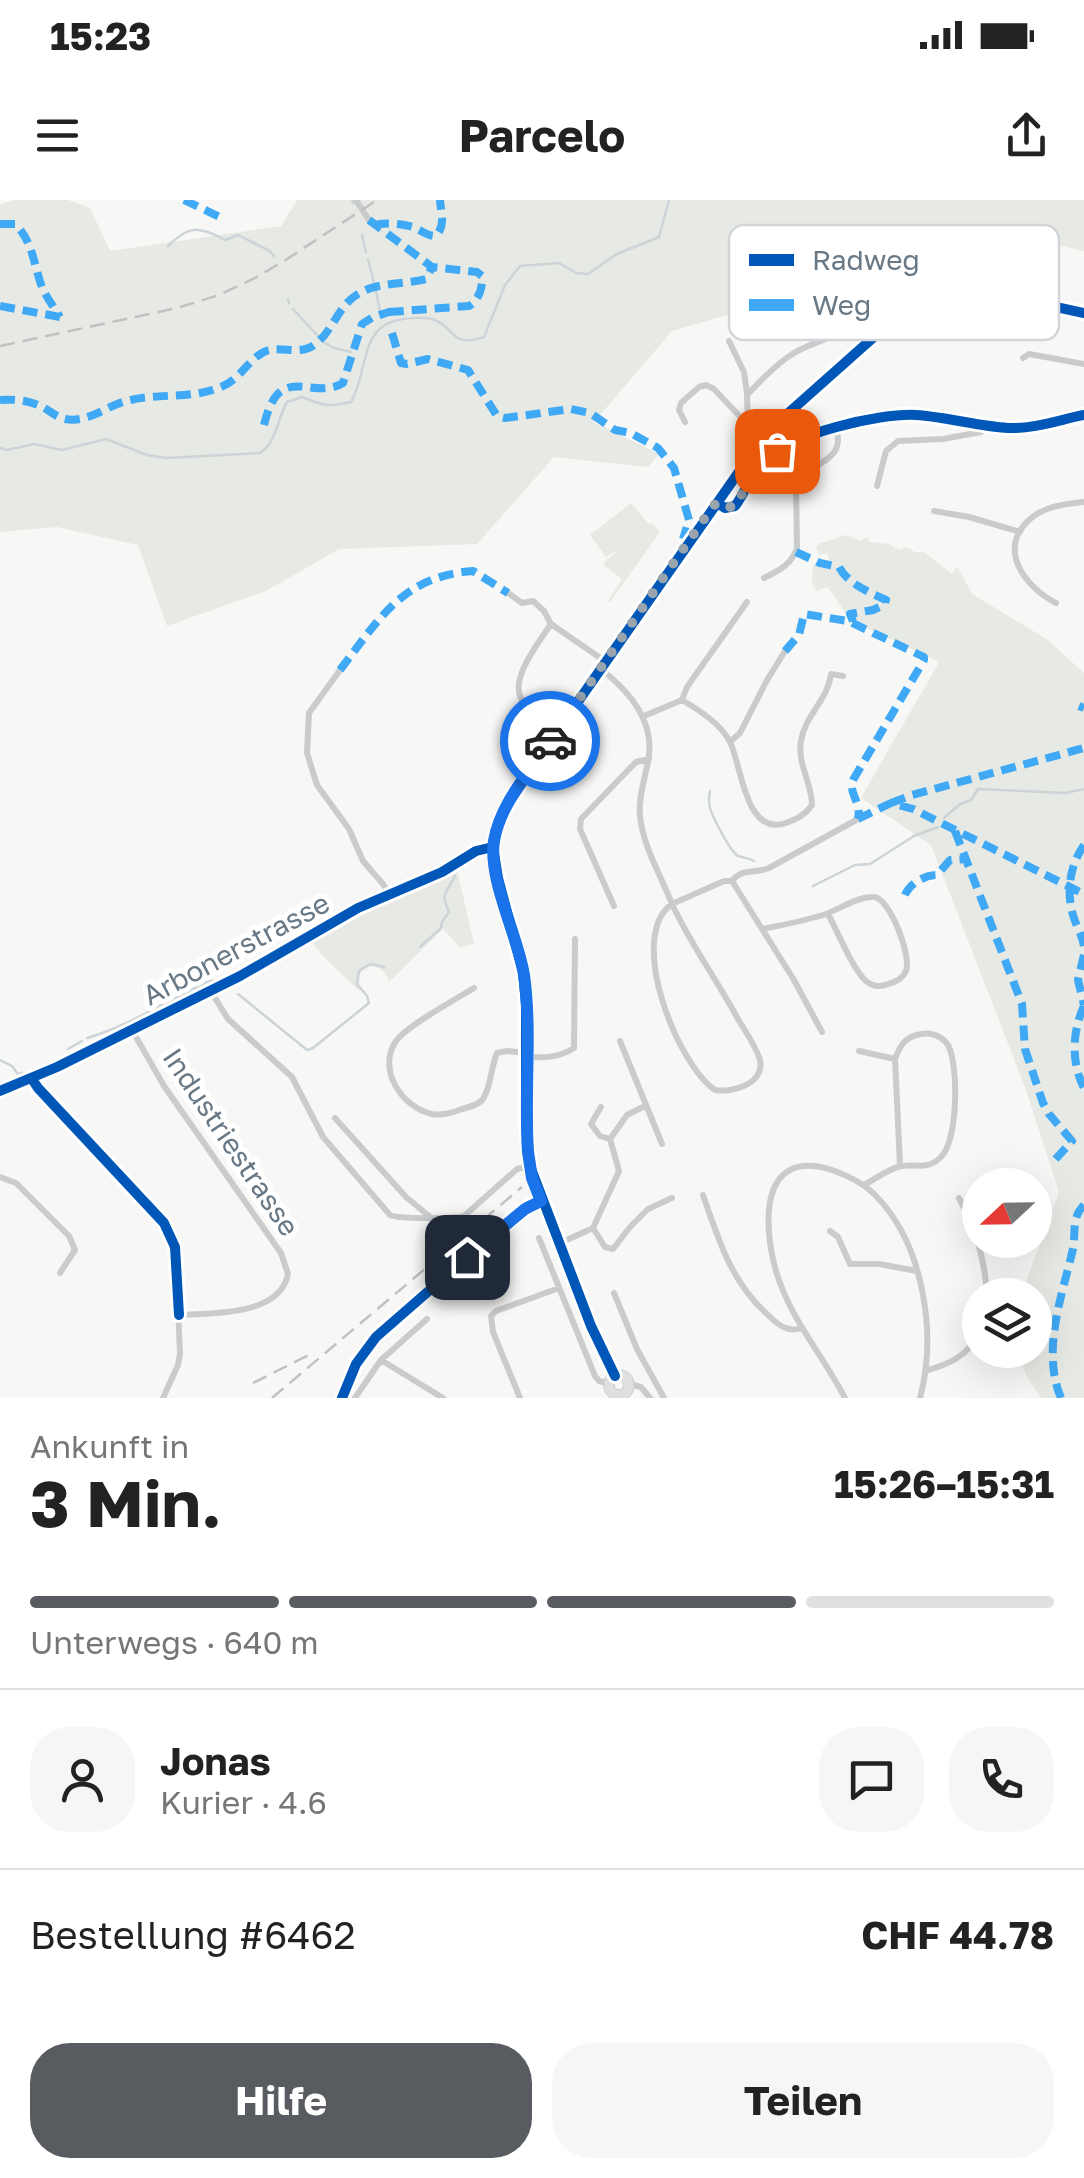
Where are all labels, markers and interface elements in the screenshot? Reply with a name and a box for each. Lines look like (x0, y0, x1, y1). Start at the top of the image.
text: 15:23 (50, 13, 151, 58)
icon: menu (30, 108, 85, 163)
text: Parcelo (459, 108, 625, 162)
icon: share (999, 108, 1054, 163)
legend (729, 225, 1059, 340)
text: Radweg (812, 243, 920, 276)
text: Weg (812, 288, 871, 321)
pin (735, 409, 820, 494)
icon: bag (750, 424, 805, 479)
courier (500, 691, 600, 791)
icon: car (523, 714, 578, 769)
street label: Arbonerstrasse (137, 886, 335, 1012)
street label: Industriestrasse (156, 1042, 306, 1242)
north arrow (962, 1168, 1052, 1258)
map controls (962, 1168, 1052, 1368)
pin (425, 1215, 510, 1300)
icon: home (440, 1230, 495, 1285)
button: layers (962, 1278, 1052, 1368)
text: Ankunft in (30, 1427, 189, 1465)
text: 15:26–15:31 (834, 1461, 1054, 1506)
text: 3 Min. (30, 1463, 222, 1541)
text: Unterwegs · 640 m (30, 1623, 319, 1661)
button: person (30, 1727, 135, 1832)
button: chat (819, 1727, 924, 1832)
button: phone (949, 1727, 1054, 1832)
text: Jonas (160, 1738, 271, 1783)
text: Kurier · 4.6 (160, 1783, 327, 1821)
text: Bestellung #6462 (30, 1912, 355, 1957)
text: CHF 44.78 (861, 1912, 1054, 1957)
button: Hilfe (30, 2043, 532, 2158)
button: Teilen (552, 2043, 1054, 2158)

